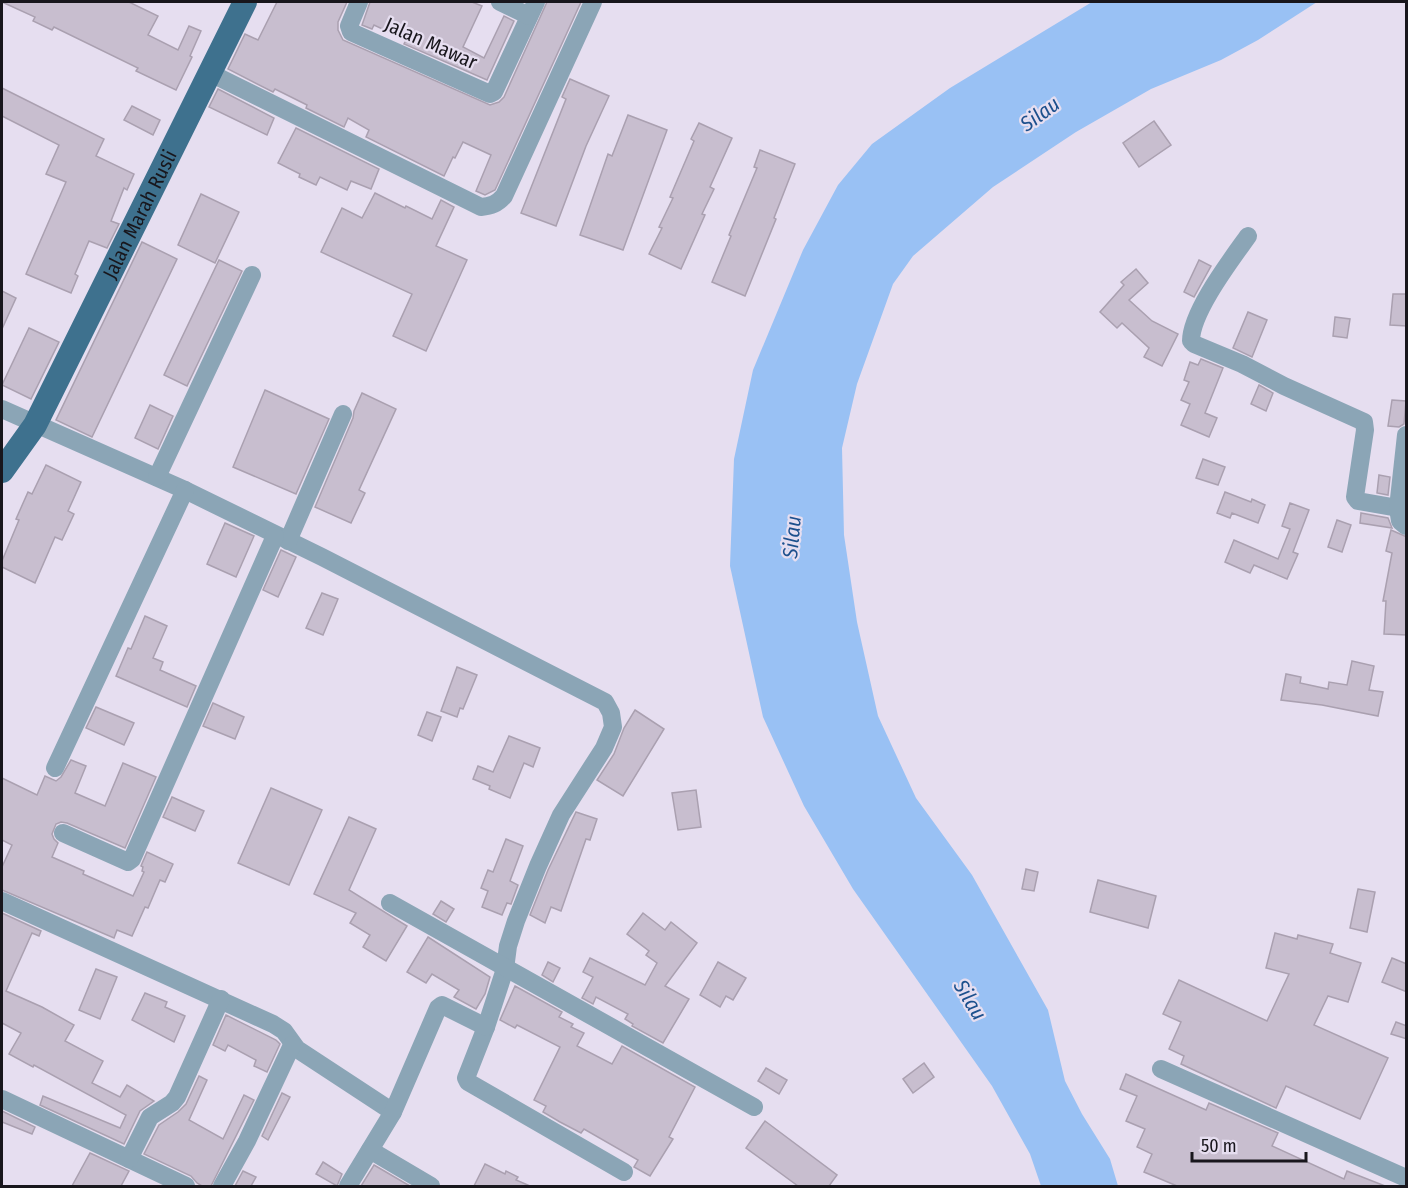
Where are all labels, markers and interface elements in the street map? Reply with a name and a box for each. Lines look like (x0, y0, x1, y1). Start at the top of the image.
street label: Jalan Mawar (381, 12, 481, 74)
water label: Silau (1014, 91, 1065, 138)
street label: Jalan Marah Rusli (98, 146, 182, 283)
water label: Silau (777, 515, 807, 560)
water label: Silau (947, 974, 992, 1025)
scale bar (1192, 1125, 1306, 1163)
text: 50 m (1201, 1135, 1237, 1157)

